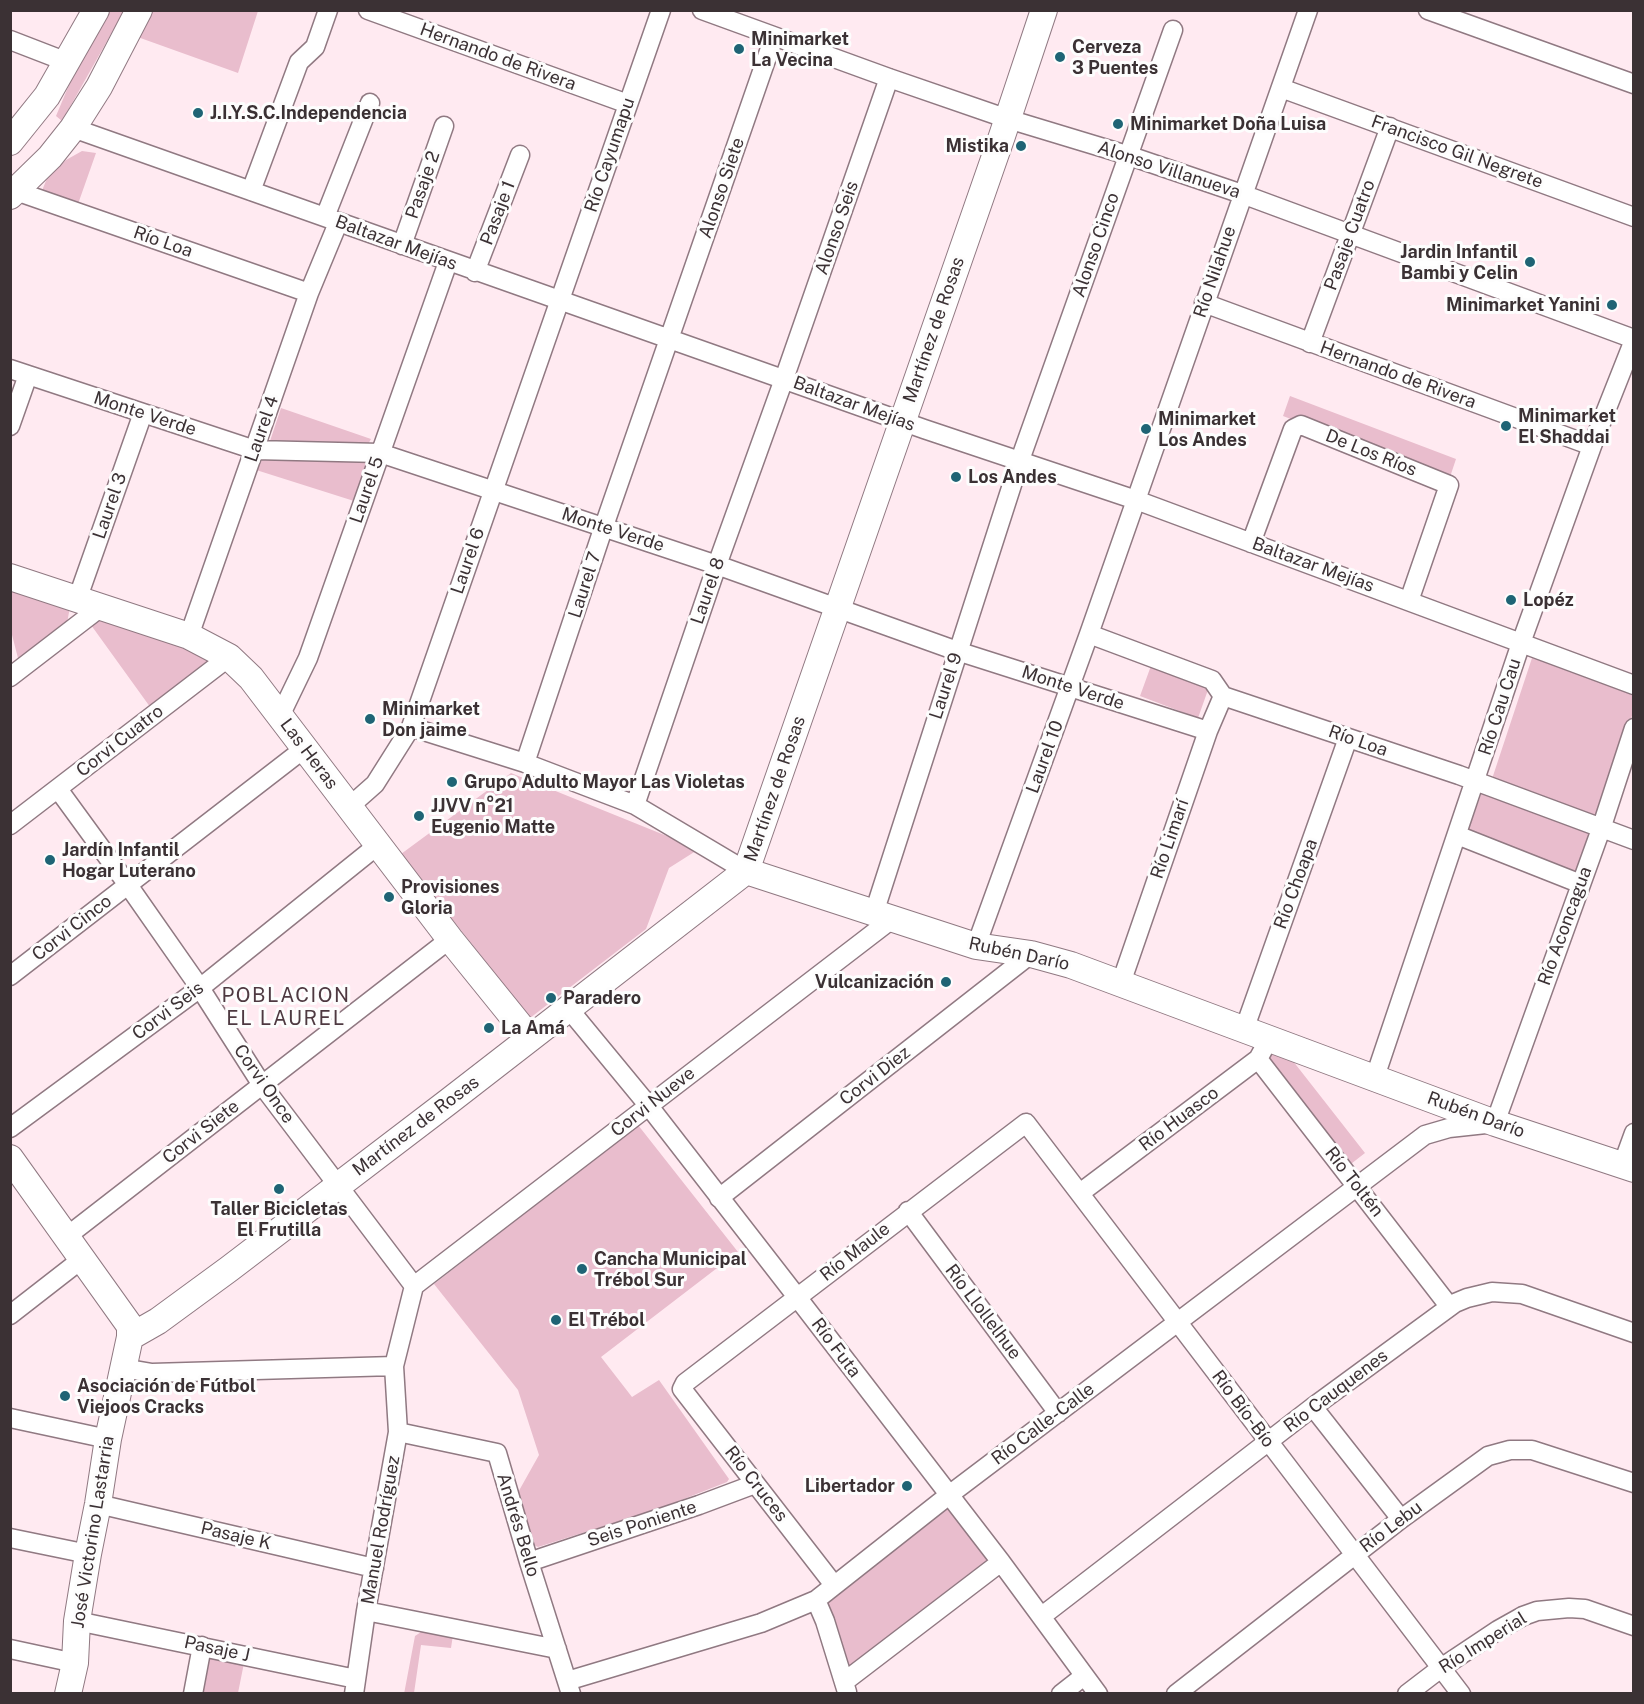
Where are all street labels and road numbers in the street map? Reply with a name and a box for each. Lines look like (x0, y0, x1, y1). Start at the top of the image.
street label: Hernando de Rivera (417, 19, 579, 95)
street label: Río Cayumapu (580, 95, 640, 215)
street label: Francisco Gil Negrete (1368, 111, 1546, 193)
street label: Alonso Siete (695, 135, 749, 241)
street label: Alonso Villanueva (1095, 137, 1243, 203)
street label: Pasaje 2 (401, 148, 445, 222)
street label: Pasaje Cuatro (1320, 177, 1380, 293)
street label: Pasaje 1 (476, 178, 520, 248)
street label: Alonso Seis (811, 178, 863, 278)
street label: Alonso Cinco (1068, 190, 1124, 300)
street label: Baltazar Mejías (332, 211, 460, 275)
street label: Río Loa (131, 222, 195, 262)
street label: Río Nilahue (1189, 223, 1241, 321)
street label: Martínez de Rosas (899, 254, 969, 406)
street label: Hernando de Rivera (1317, 337, 1479, 413)
street label: Baltazar Mejías (790, 372, 918, 436)
street label: Monte Verde (91, 387, 199, 441)
street label: Laurel 4 (241, 393, 283, 465)
street label: De Los Ríos (1322, 425, 1420, 481)
street label: Laurel 5 (346, 454, 388, 526)
street label: Laurel 3 (89, 470, 131, 542)
street label: Monte Verde (559, 503, 667, 557)
street label: Laurel 6 (447, 525, 489, 597)
street label: Baltazar Mejías (1249, 533, 1377, 597)
street label: Laurel 7 (564, 549, 606, 621)
street label: Laurel 8 (687, 555, 729, 627)
street label: Laurel 9 (925, 650, 967, 722)
street label: Río Cau Cau (1474, 656, 1526, 758)
street label: Monte Verde (1019, 661, 1127, 715)
street label: Corvi Cuatro (72, 700, 168, 782)
street label: Martínez de Rosas (740, 713, 810, 865)
street label: Las Heras (275, 714, 343, 794)
street label: Laurel 10 (1022, 718, 1068, 796)
street label: Río Loa (1326, 721, 1390, 761)
street label: Río Limarí (1146, 796, 1194, 882)
street label: Río Choapa (1270, 836, 1322, 932)
street label: Río Aconcagua (1534, 864, 1596, 988)
street label: Corvi Cinco (28, 890, 116, 966)
street label: Rubén Darío (967, 933, 1071, 975)
street label: Corvi Seis (128, 977, 208, 1045)
street label: Corvi Once (229, 1040, 299, 1128)
street label: Corvi Diez (836, 1042, 914, 1110)
street label: Corvi Nueve (607, 1062, 699, 1142)
street label: Martínez de Rosas (348, 1071, 484, 1181)
street label: Río Huasco (1135, 1082, 1223, 1156)
street label: Rubén Darío (1424, 1087, 1528, 1143)
street label: Corvi Siete (159, 1095, 243, 1169)
street label: Río Toltén (1320, 1143, 1388, 1221)
street label: Río Maule (816, 1218, 894, 1286)
street label: Río Llollelhue (940, 1260, 1026, 1364)
street label: Río Futa (807, 1314, 865, 1382)
street label: Río Cauquenes (1280, 1345, 1392, 1437)
street label: Río Bío-Bío (1207, 1366, 1279, 1452)
street label: Río Calle-Calle (987, 1378, 1099, 1470)
street label: José Victorino Lastarria (67, 1434, 119, 1630)
street label: Río Cruces (720, 1442, 792, 1526)
street label: Manuel Rodríguez (357, 1454, 405, 1606)
street label: Andrés Bello (492, 1471, 544, 1579)
street label: Seis Poniente (585, 1496, 699, 1552)
street label: Río Lebu (1356, 1497, 1426, 1557)
street label: Pasaje K (199, 1517, 273, 1555)
street label: Río Imperial (1435, 1607, 1531, 1679)
street label: Pasaje J (182, 1632, 252, 1666)

